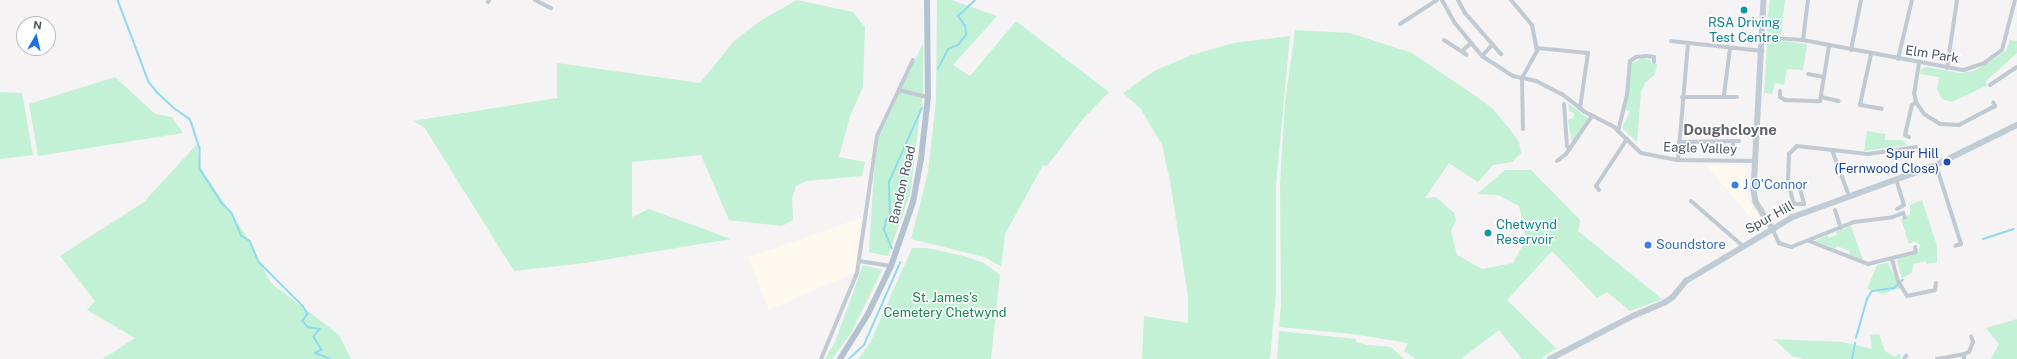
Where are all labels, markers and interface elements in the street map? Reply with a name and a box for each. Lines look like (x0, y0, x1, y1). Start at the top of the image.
marker: RSA Driving Test Centre (1739, 5, 1749, 15)
north arrow (16, 16, 56, 56)
place label: RSA Driving Test Centre (1708, 16, 1780, 47)
text: N (32, 19, 43, 32)
street label: Elm Park (1904, 43, 1960, 67)
district label: Doughcloyne (1683, 121, 1777, 139)
street label: Eagle Valley (1663, 140, 1737, 158)
street label: Bandon Road (886, 144, 920, 226)
place label: Spur Hill (Fernwood Close) (1834, 147, 1939, 178)
marker: Spur Hill (Fernwood Close) (1942, 157, 1952, 167)
place label: J O'Connor (1743, 177, 1808, 193)
marker: J O'Connor (1730, 180, 1740, 190)
street label: Spur Hill (1743, 198, 1797, 238)
place label: Chetwynd Reservoir (1496, 218, 1557, 249)
marker: Chetwynd Reservoir (1483, 228, 1493, 238)
place label: Soundstore (1656, 237, 1726, 253)
marker: Soundstore (1643, 240, 1653, 250)
park label: St. James's Cemetery Chetwynd (883, 291, 1007, 322)

